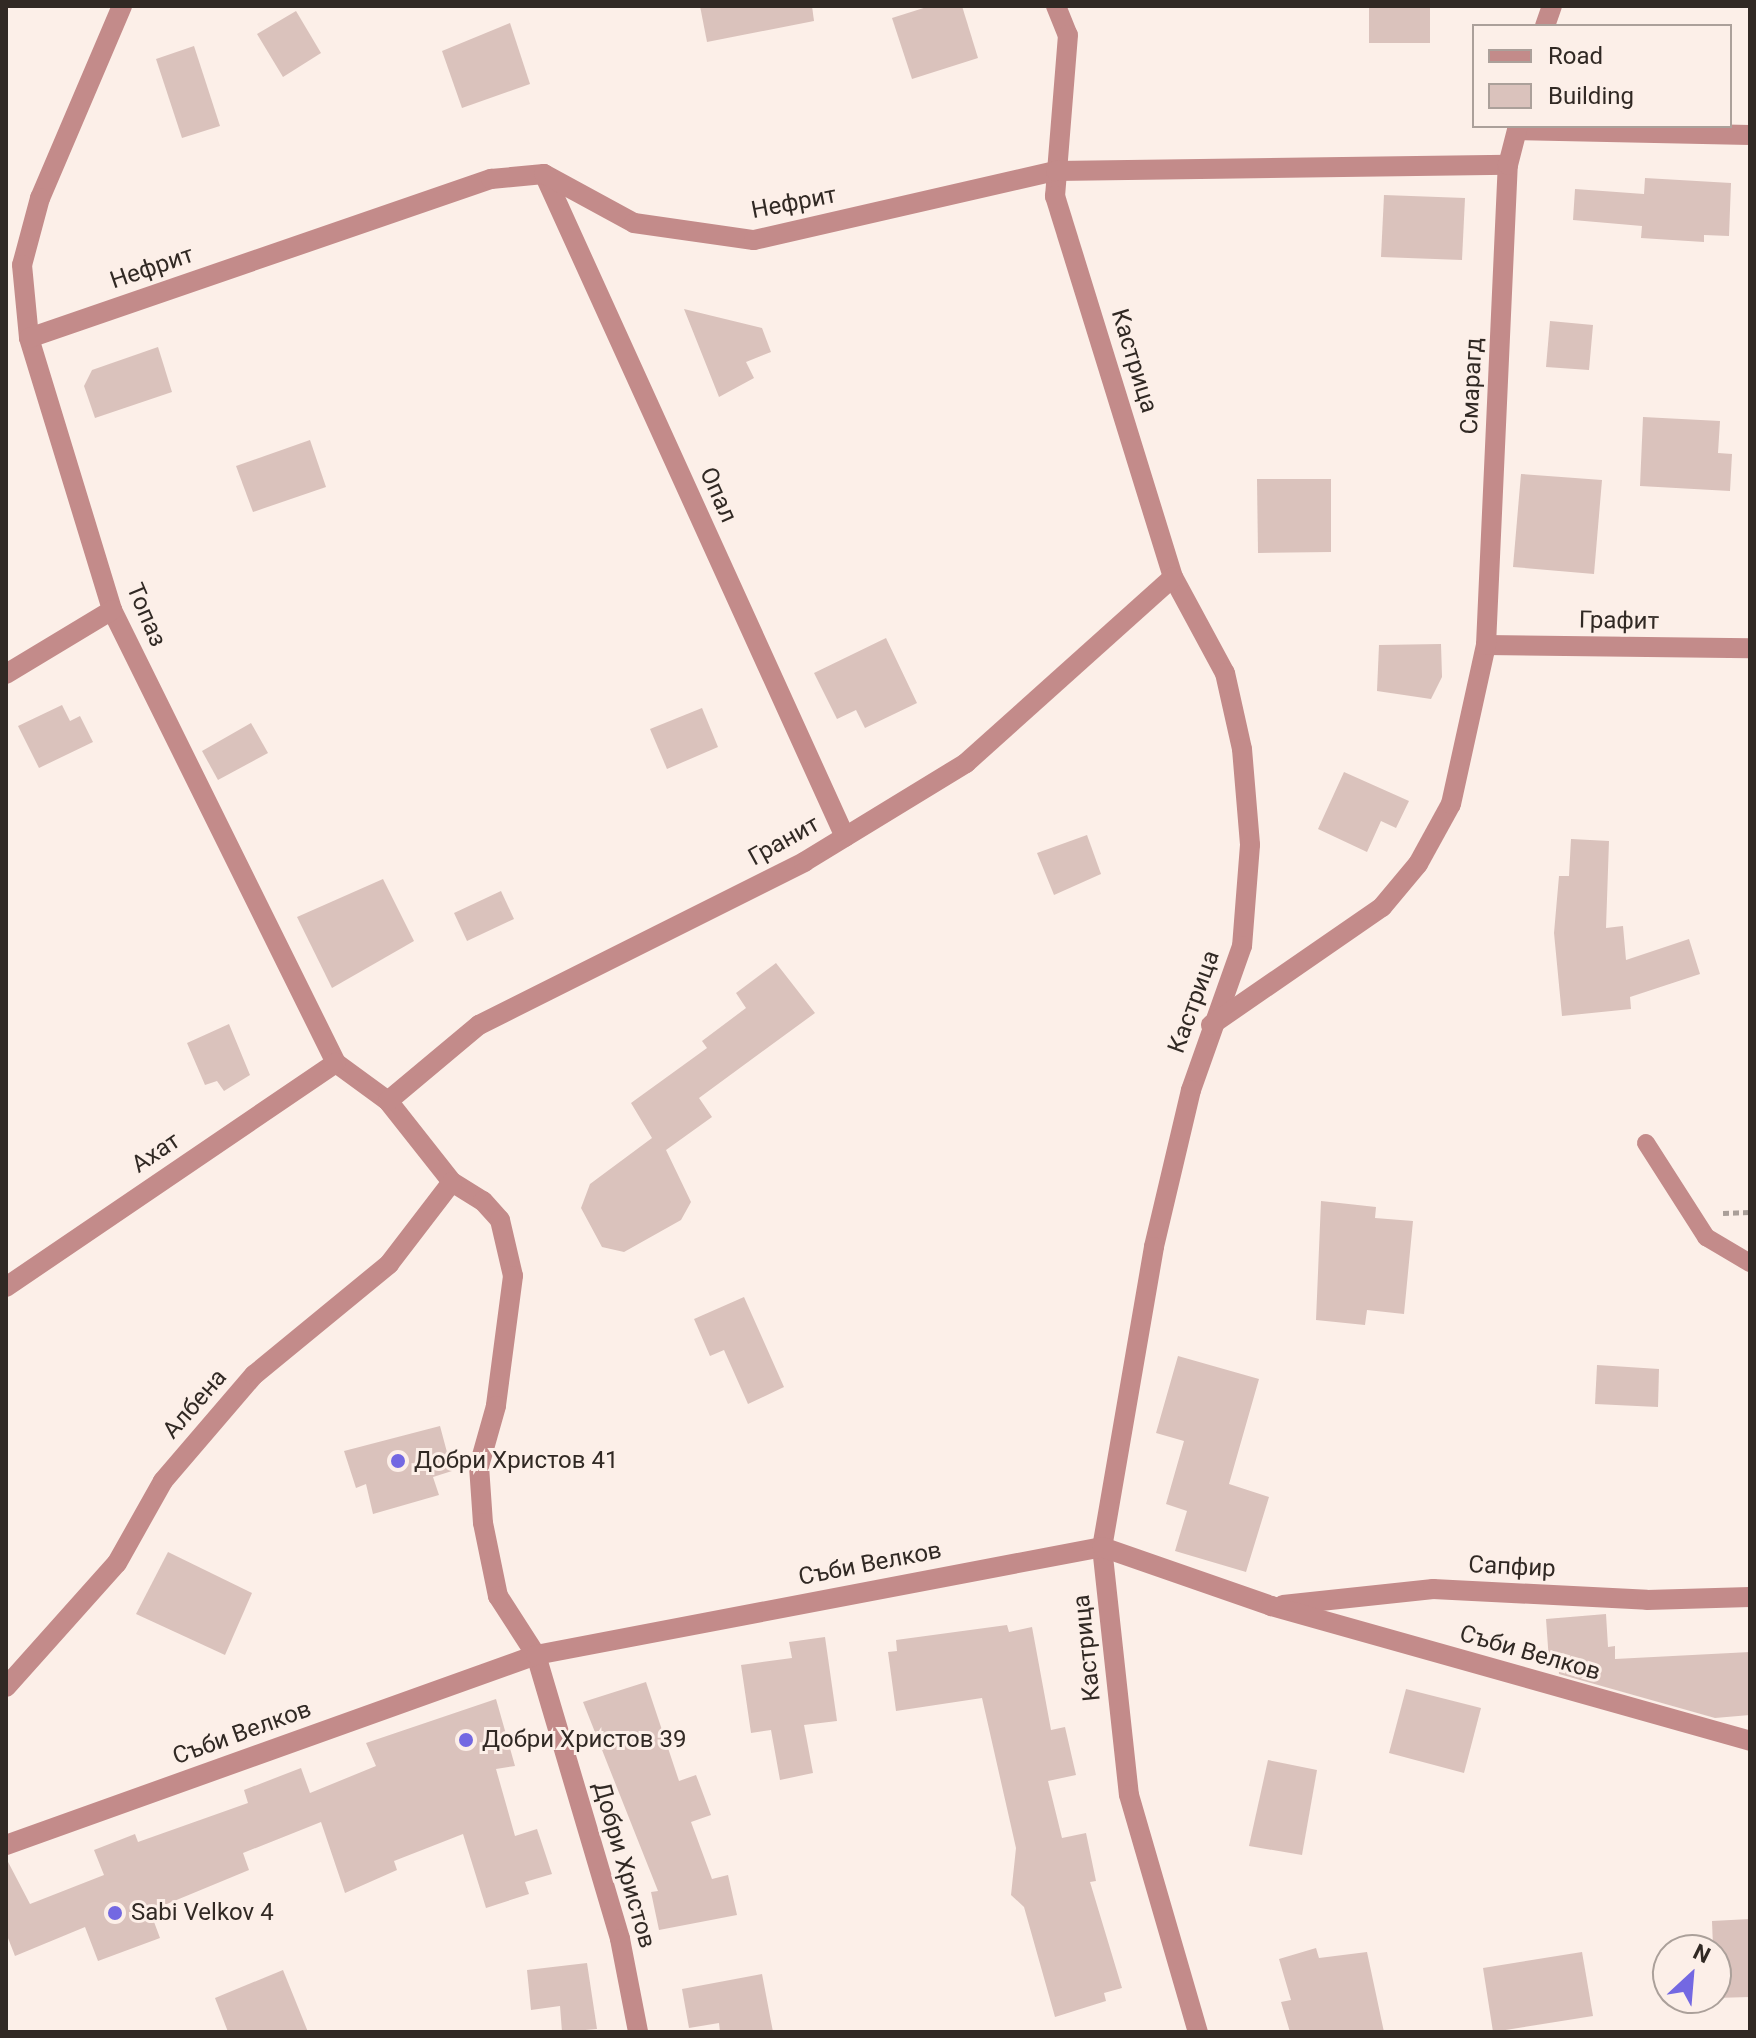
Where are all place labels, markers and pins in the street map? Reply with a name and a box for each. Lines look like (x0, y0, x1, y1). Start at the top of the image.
place label: Добри Христов 41 (414, 1447, 618, 1475)
marker: Добри Христов 41 (389, 1452, 407, 1470)
place label: Добри Христов 39 (482, 1726, 686, 1754)
marker: Добри Христов 39 (457, 1731, 475, 1749)
place label: Sabi Velkov 4 (131, 1899, 274, 1927)
marker: Sabi Velkov 4 (106, 1904, 124, 1922)

